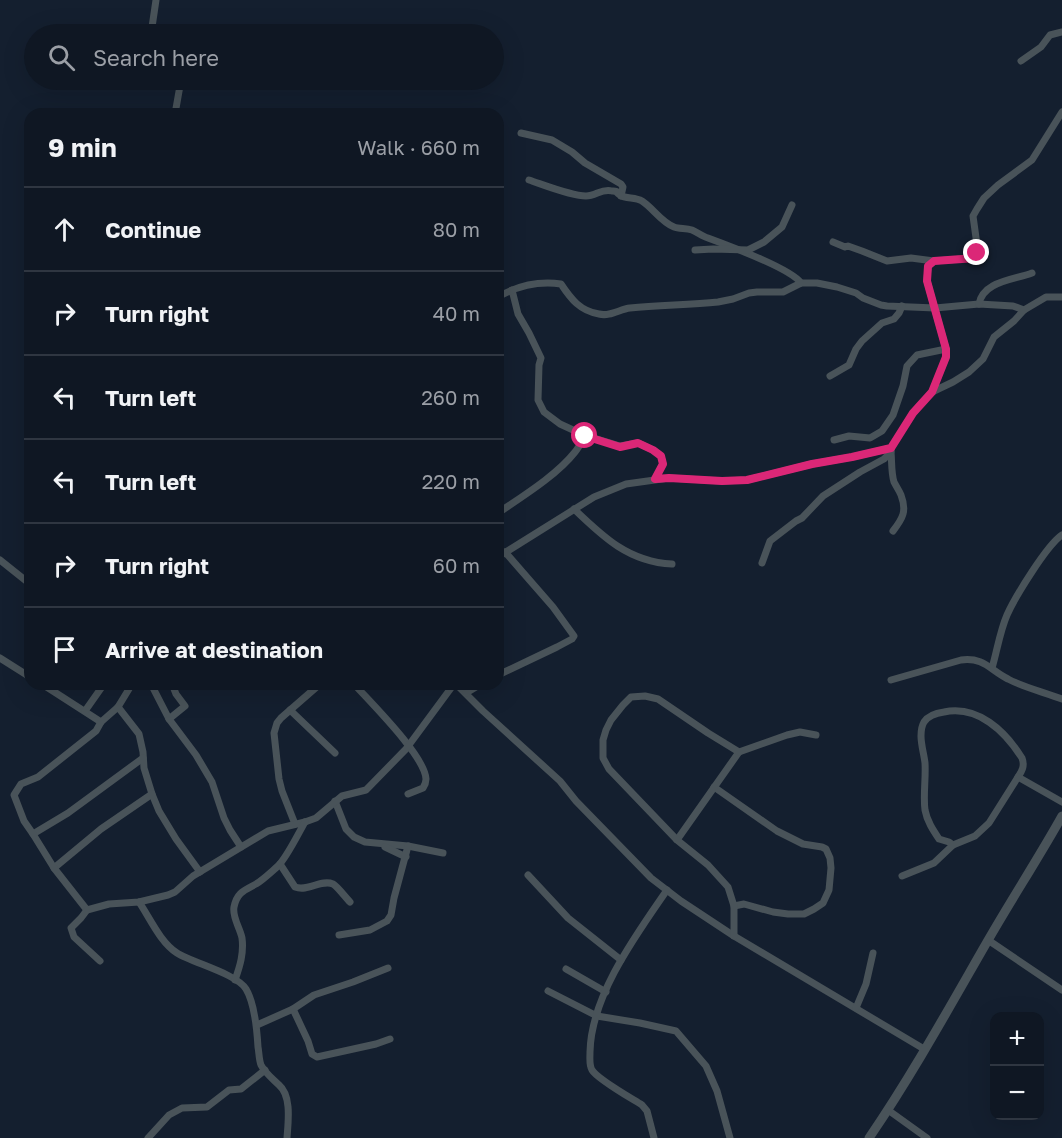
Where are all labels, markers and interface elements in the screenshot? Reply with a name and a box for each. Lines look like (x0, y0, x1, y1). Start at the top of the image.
search box (24, 24, 504, 90)
icon: search (45, 41, 78, 74)
text: Search here (93, 44, 219, 71)
text: 9 min (48, 132, 117, 163)
text: Walk · 660 m (357, 135, 480, 159)
icon: ahead (48, 213, 81, 246)
text: Continue (105, 216, 201, 243)
text: 80 m (433, 217, 480, 241)
route end (963, 239, 989, 265)
icon: right (48, 297, 81, 330)
text: Turn right (105, 300, 209, 327)
text: 40 m (433, 301, 480, 325)
icon: left (48, 381, 81, 414)
text: Turn left (105, 384, 196, 411)
text: 260 m (421, 385, 480, 409)
route start (571, 422, 597, 448)
icon: left (48, 465, 81, 498)
text: Turn left (105, 468, 196, 495)
text: 220 m (422, 469, 480, 493)
icon: right (48, 549, 81, 582)
text: Turn right (105, 552, 209, 579)
text: 60 m (433, 553, 480, 577)
icon: arrive (48, 633, 81, 666)
text: Arrive at destination (105, 636, 323, 663)
map controls (990, 1012, 1044, 1120)
button: + (990, 1012, 1044, 1066)
button: − (990, 1066, 1044, 1120)

